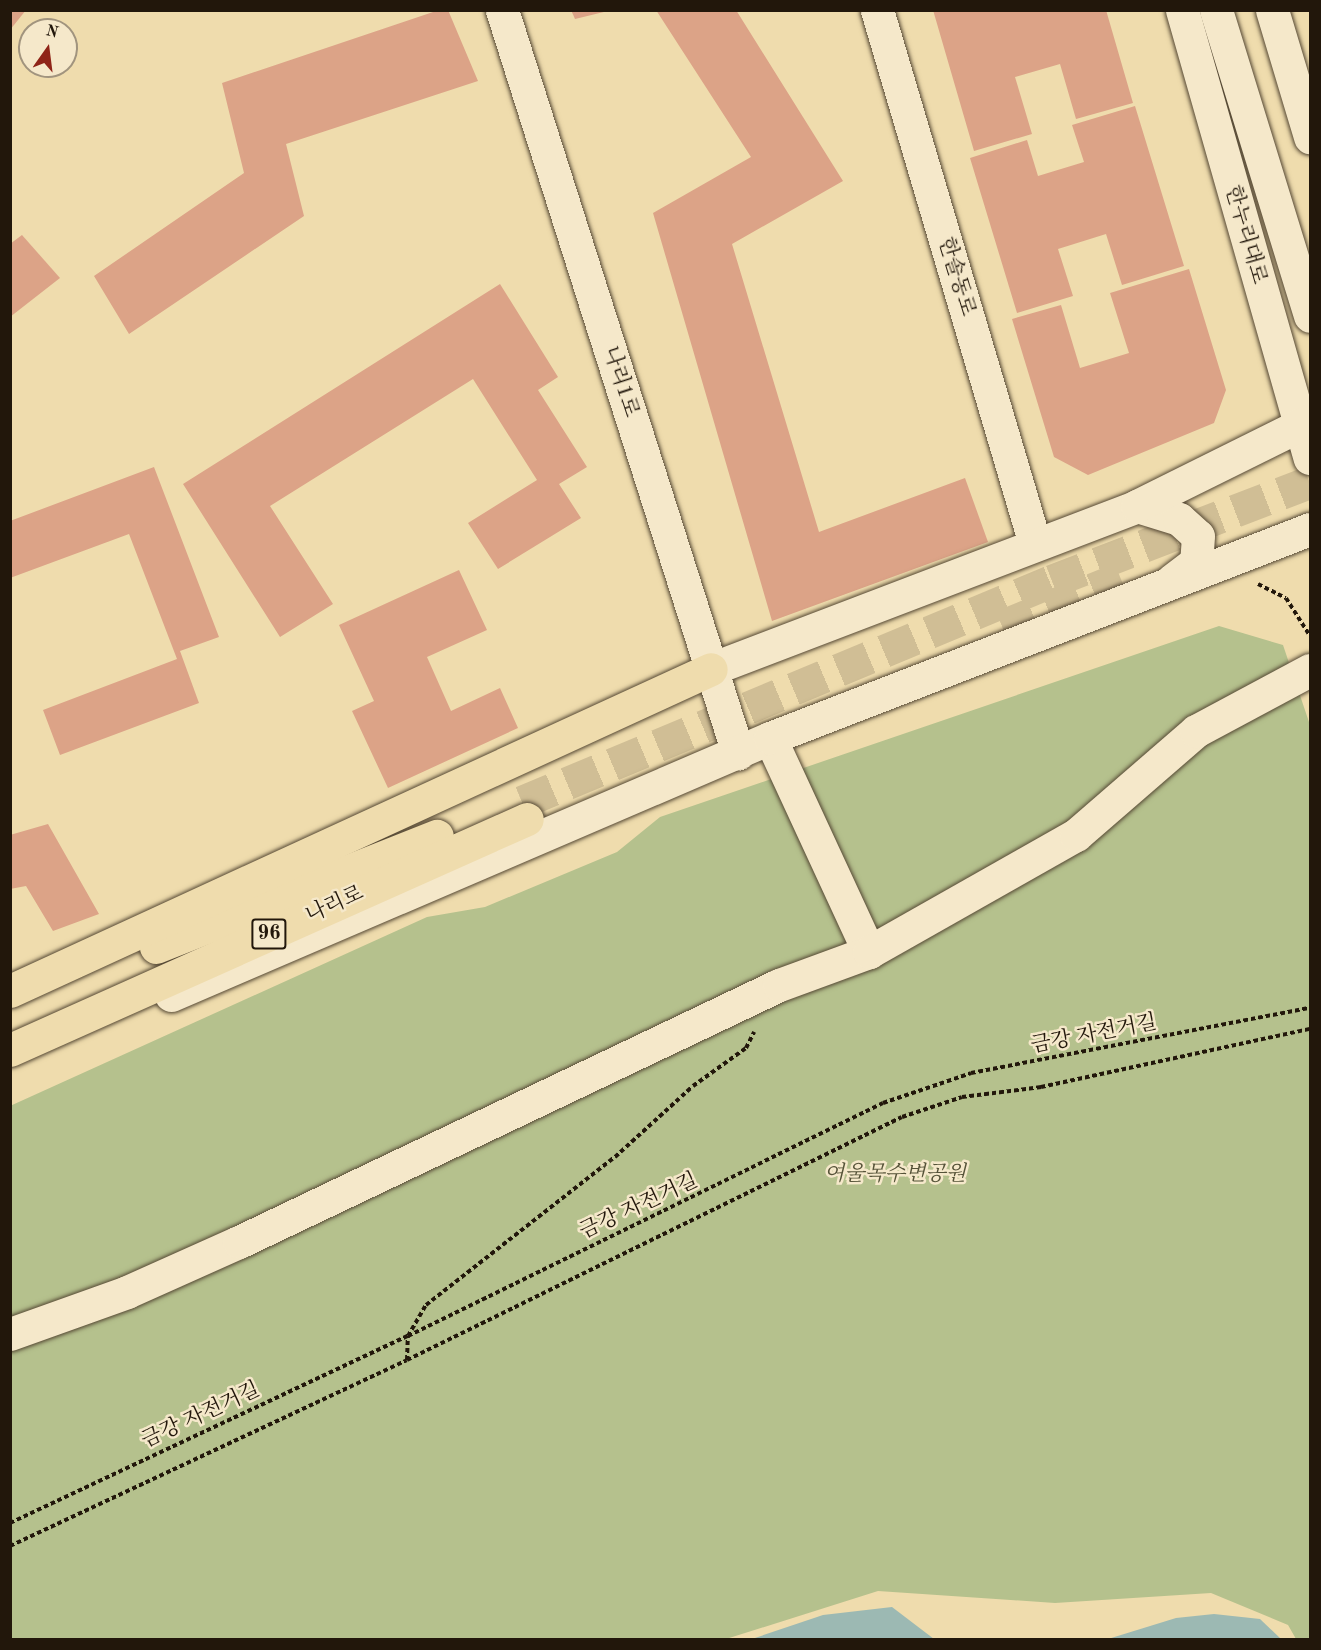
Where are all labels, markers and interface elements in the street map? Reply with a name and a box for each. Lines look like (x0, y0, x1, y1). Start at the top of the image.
north arrow (18, 18, 78, 78)
text: N (44, 23, 60, 42)
street label: 한누리대로 (1219, 183, 1271, 287)
street label: 한솔동로 (932, 235, 980, 319)
street label: 나리1로 (597, 343, 643, 421)
street label: 나리로 (302, 881, 368, 929)
road number: 96 (251, 917, 287, 951)
street label: 금강 자전거길 (1029, 1010, 1159, 1060)
park label: 여울목수변공원 (824, 1162, 966, 1188)
street label: 금강 자전거길 (576, 1169, 702, 1245)
street label: 금강 자전거길 (138, 1378, 264, 1454)

